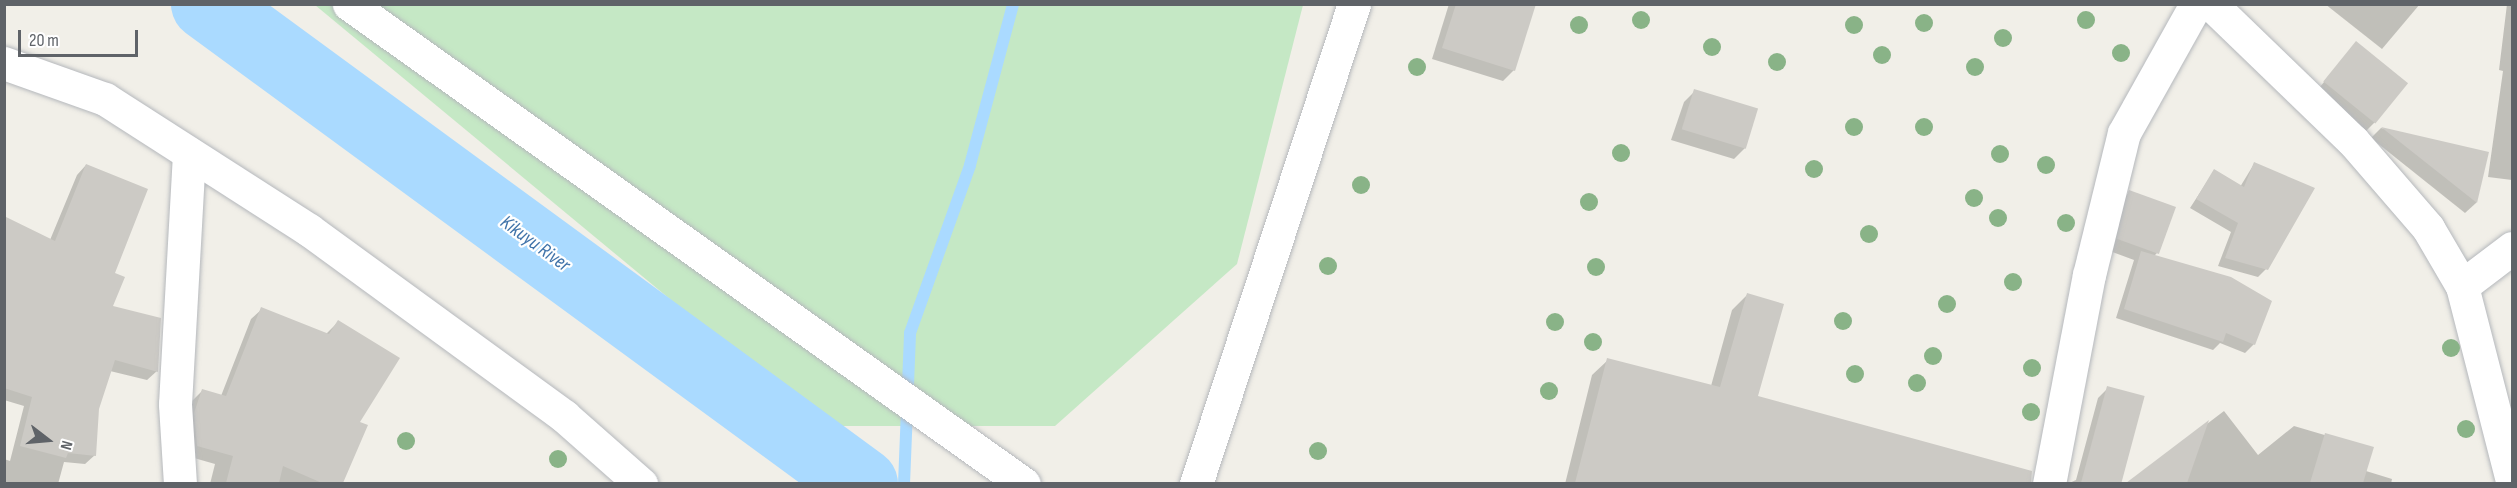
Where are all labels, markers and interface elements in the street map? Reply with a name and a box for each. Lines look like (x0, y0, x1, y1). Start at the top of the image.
scale bar (21, 18, 141, 56)
text: 20 m (29, 30, 59, 51)
water label: Kikuyu River (495, 211, 575, 277)
north arrow (18, 410, 78, 470)
text: N (55, 438, 76, 452)

